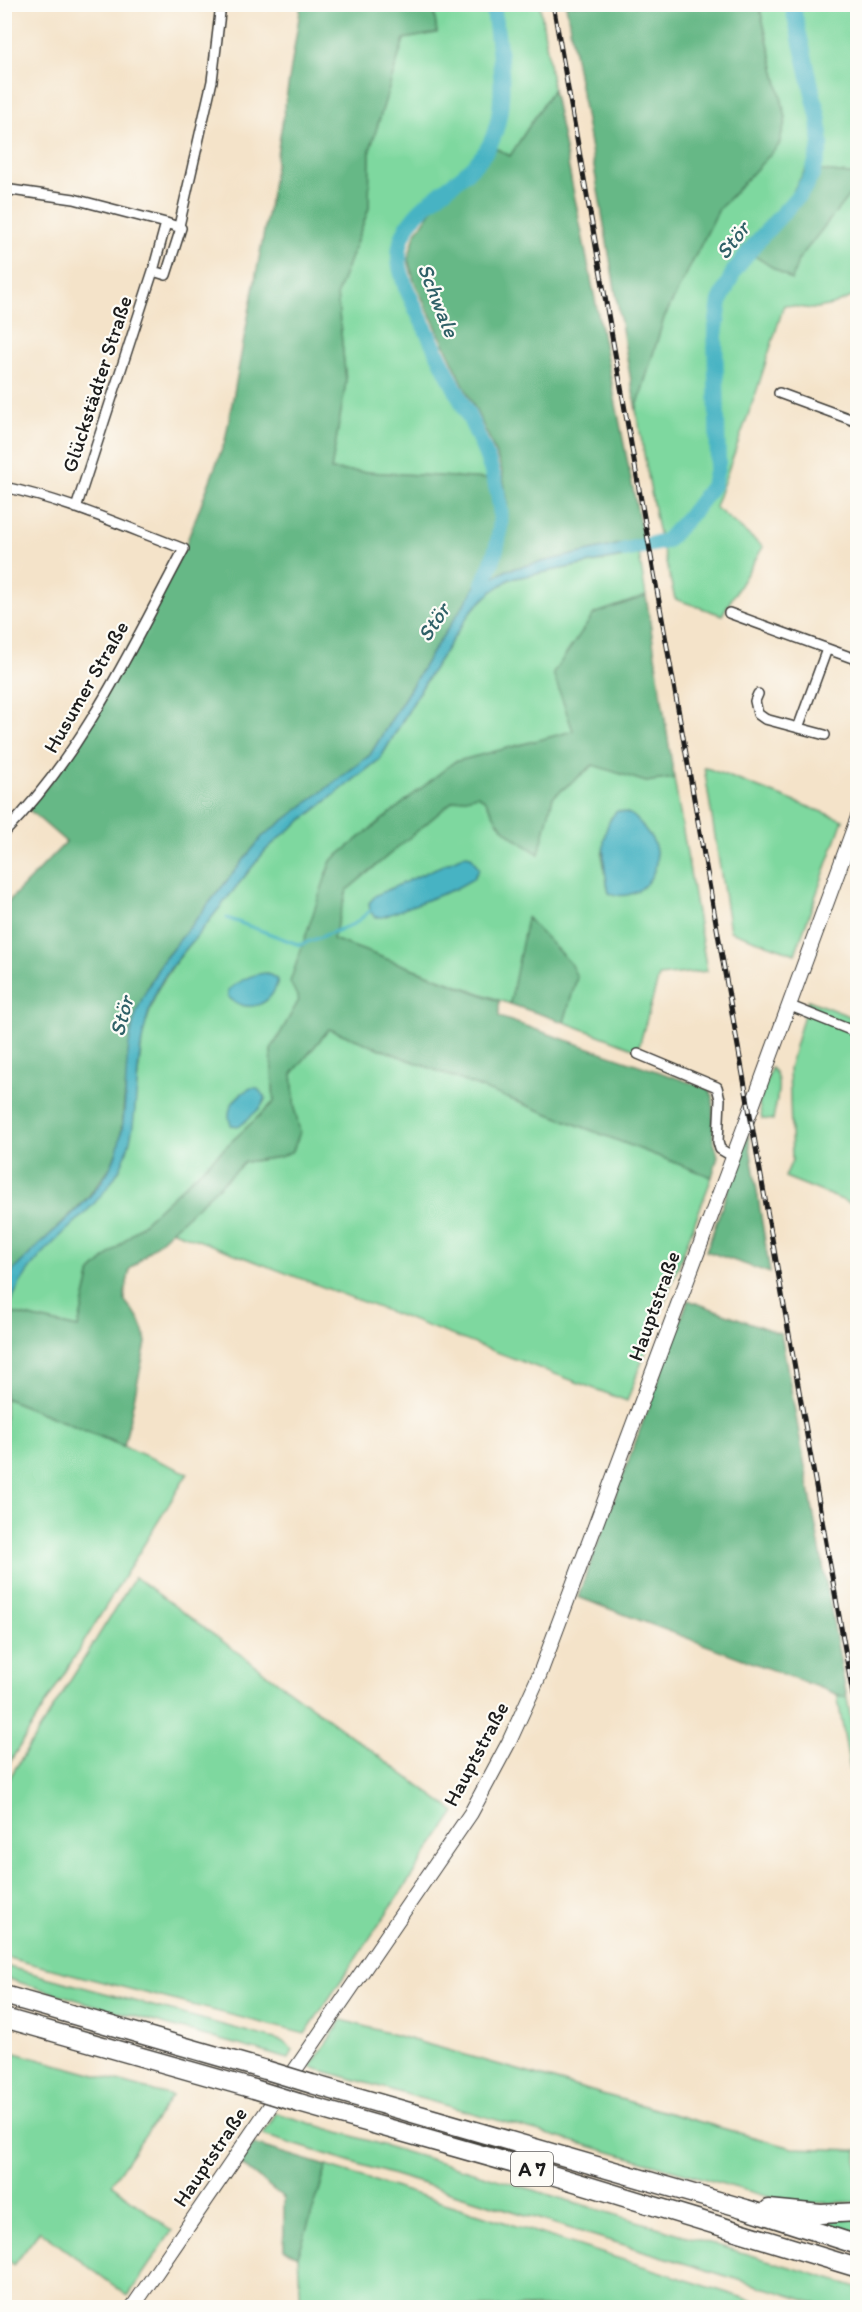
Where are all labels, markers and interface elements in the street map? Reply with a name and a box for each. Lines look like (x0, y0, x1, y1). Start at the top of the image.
water label: Stör (709, 214, 757, 264)
water label: Schwale (412, 259, 466, 342)
street label: Glückstädter Straße (56, 293, 137, 475)
water label: Stör (411, 596, 457, 646)
street label: Husumer Straße (38, 616, 134, 757)
water label: Stör (103, 991, 140, 1039)
street label: Hauptstraße (622, 1248, 685, 1364)
street label: Hauptstraße (438, 1697, 514, 1810)
street label: Hauptstraße (167, 2102, 252, 2211)
road number: A 7 (511, 2152, 553, 2186)

